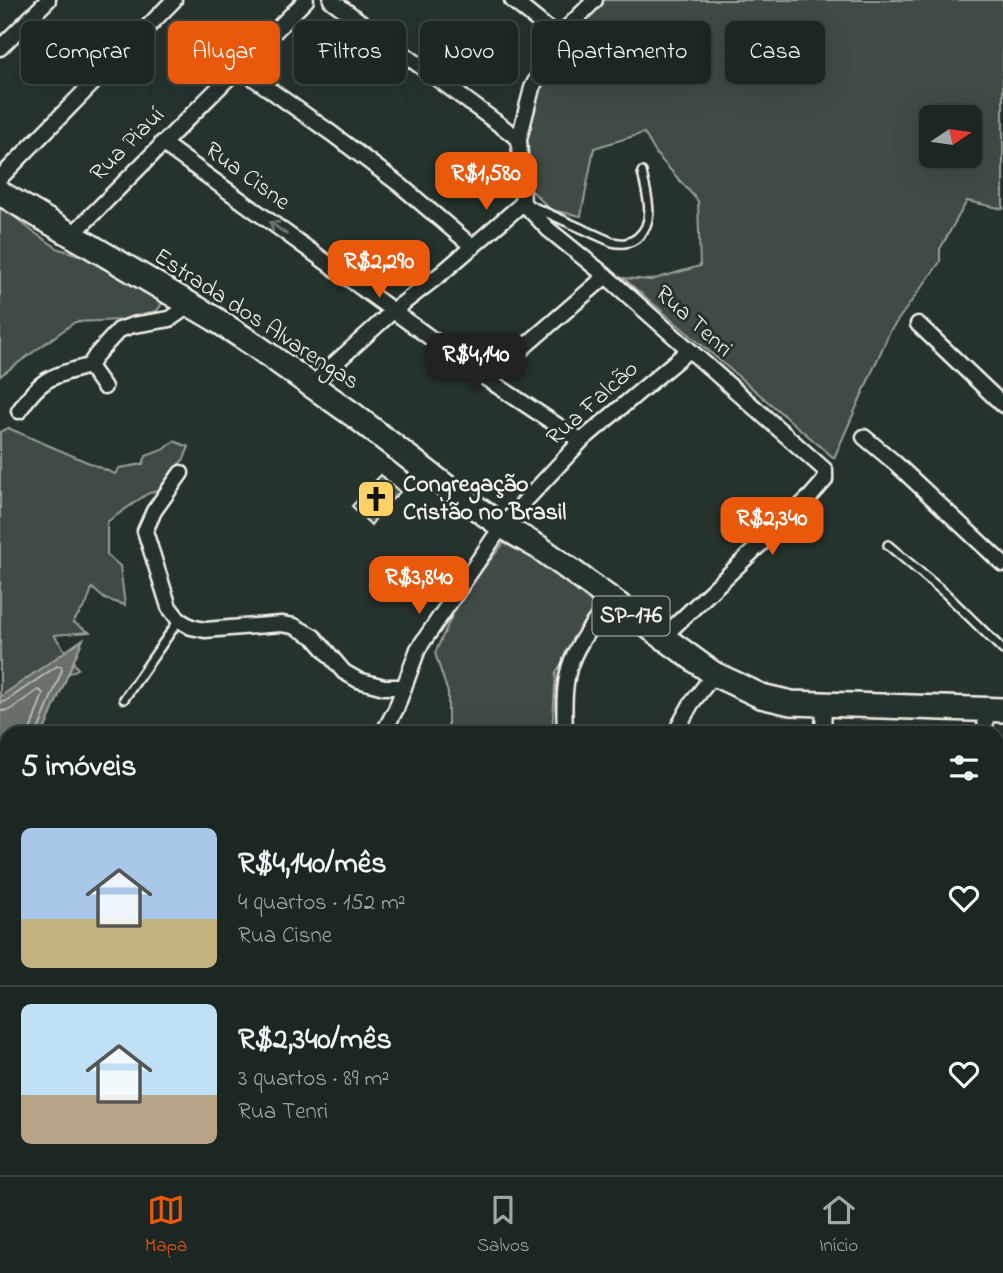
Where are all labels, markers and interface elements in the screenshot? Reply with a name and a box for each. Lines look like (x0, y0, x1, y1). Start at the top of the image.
chip: Comprar (21, 21, 154, 84)
chip: Alugar (168, 21, 280, 84)
chip: Filtros (294, 21, 406, 84)
chip: Novo (420, 21, 518, 84)
chip: Apartamento (532, 21, 711, 84)
chip: Casa (725, 21, 825, 84)
street label: Rua Piauí (83, 100, 173, 190)
north arrow (919, 105, 982, 168)
map controls (919, 105, 982, 168)
street label: Rua Cisne (197, 134, 297, 220)
pin: R$1,580 (421, 152, 551, 212)
text: R$1,580 (451, 158, 521, 191)
one-way arrow (269, 221, 288, 235)
street label: Estrada dos Alvarengas (146, 240, 366, 400)
pin: R$2,290 (314, 240, 444, 300)
text: R$2,290 (344, 246, 414, 279)
street label: Rua Tenri (646, 278, 740, 366)
pin: R$4,140 (411, 334, 541, 393)
text: R$4,140 (443, 339, 509, 372)
street label: Rua Falcão (539, 353, 647, 455)
place label: Congregação Cristão no Brasil (403, 468, 566, 531)
church icon: Congregação Cristão no Brasil (355, 478, 397, 520)
pin: R$2,340 (707, 498, 837, 557)
text: R$2,340 (737, 503, 807, 536)
pin: R$3,840 (354, 556, 484, 616)
text: R$3,840 (385, 562, 453, 595)
road number: SP-176 (592, 596, 670, 636)
text: 5 imóveis (21, 746, 137, 790)
icon: filters (945, 749, 983, 787)
text: R$4,140/mês (238, 843, 386, 887)
icon: home (77, 856, 161, 940)
icon: heart (945, 879, 983, 917)
text: 4 quartos · 152 m² (238, 887, 406, 920)
text: Rua Cisne (238, 920, 332, 953)
text: R$2,340/mês (238, 1019, 392, 1063)
icon: home (77, 1032, 161, 1116)
icon: heart (945, 1055, 983, 1093)
text: 3 quartos · 89 m² (238, 1063, 389, 1096)
text: Rua Tenri (238, 1096, 328, 1129)
tab: Mapa (145, 1191, 187, 1260)
tab: Salvos (477, 1191, 529, 1260)
tab: Início (819, 1191, 858, 1260)

